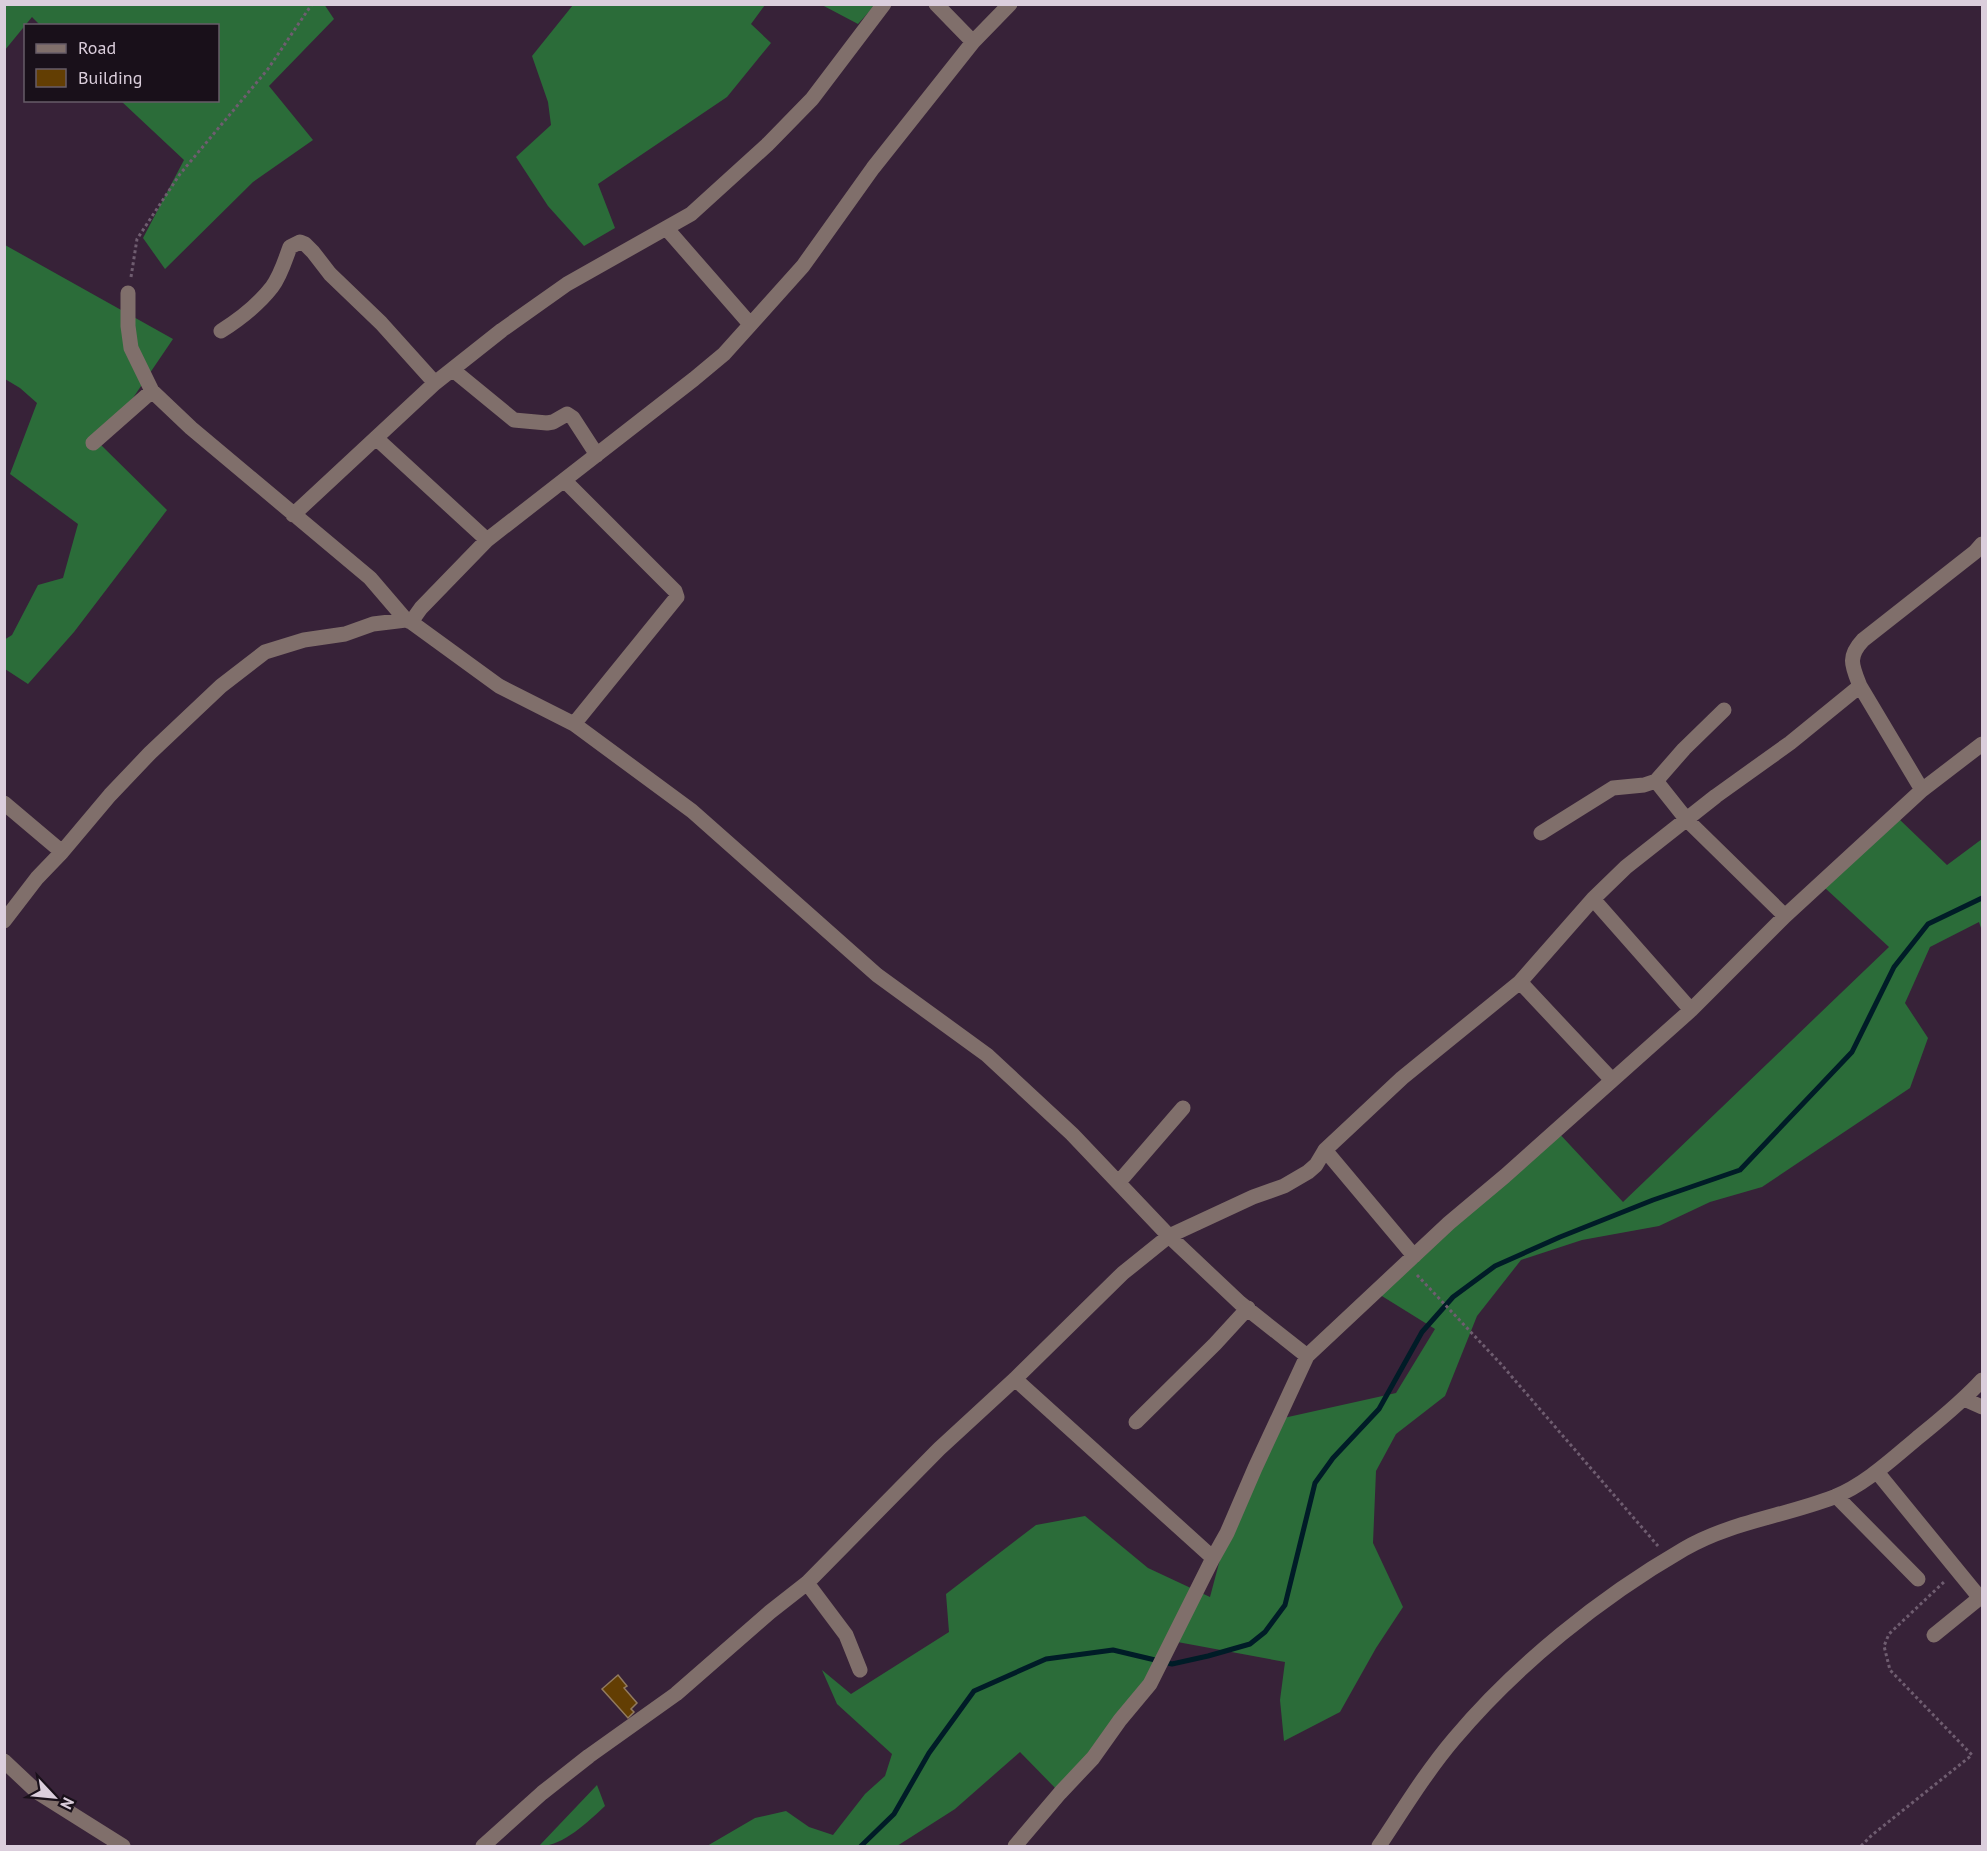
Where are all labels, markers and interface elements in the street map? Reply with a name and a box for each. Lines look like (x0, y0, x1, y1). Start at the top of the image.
legend (24, 24, 219, 102)
text: Road (78, 36, 116, 59)
text: Building (78, 66, 142, 89)
north arrow (24, 1767, 84, 1827)
text: N (56, 1794, 79, 1813)

